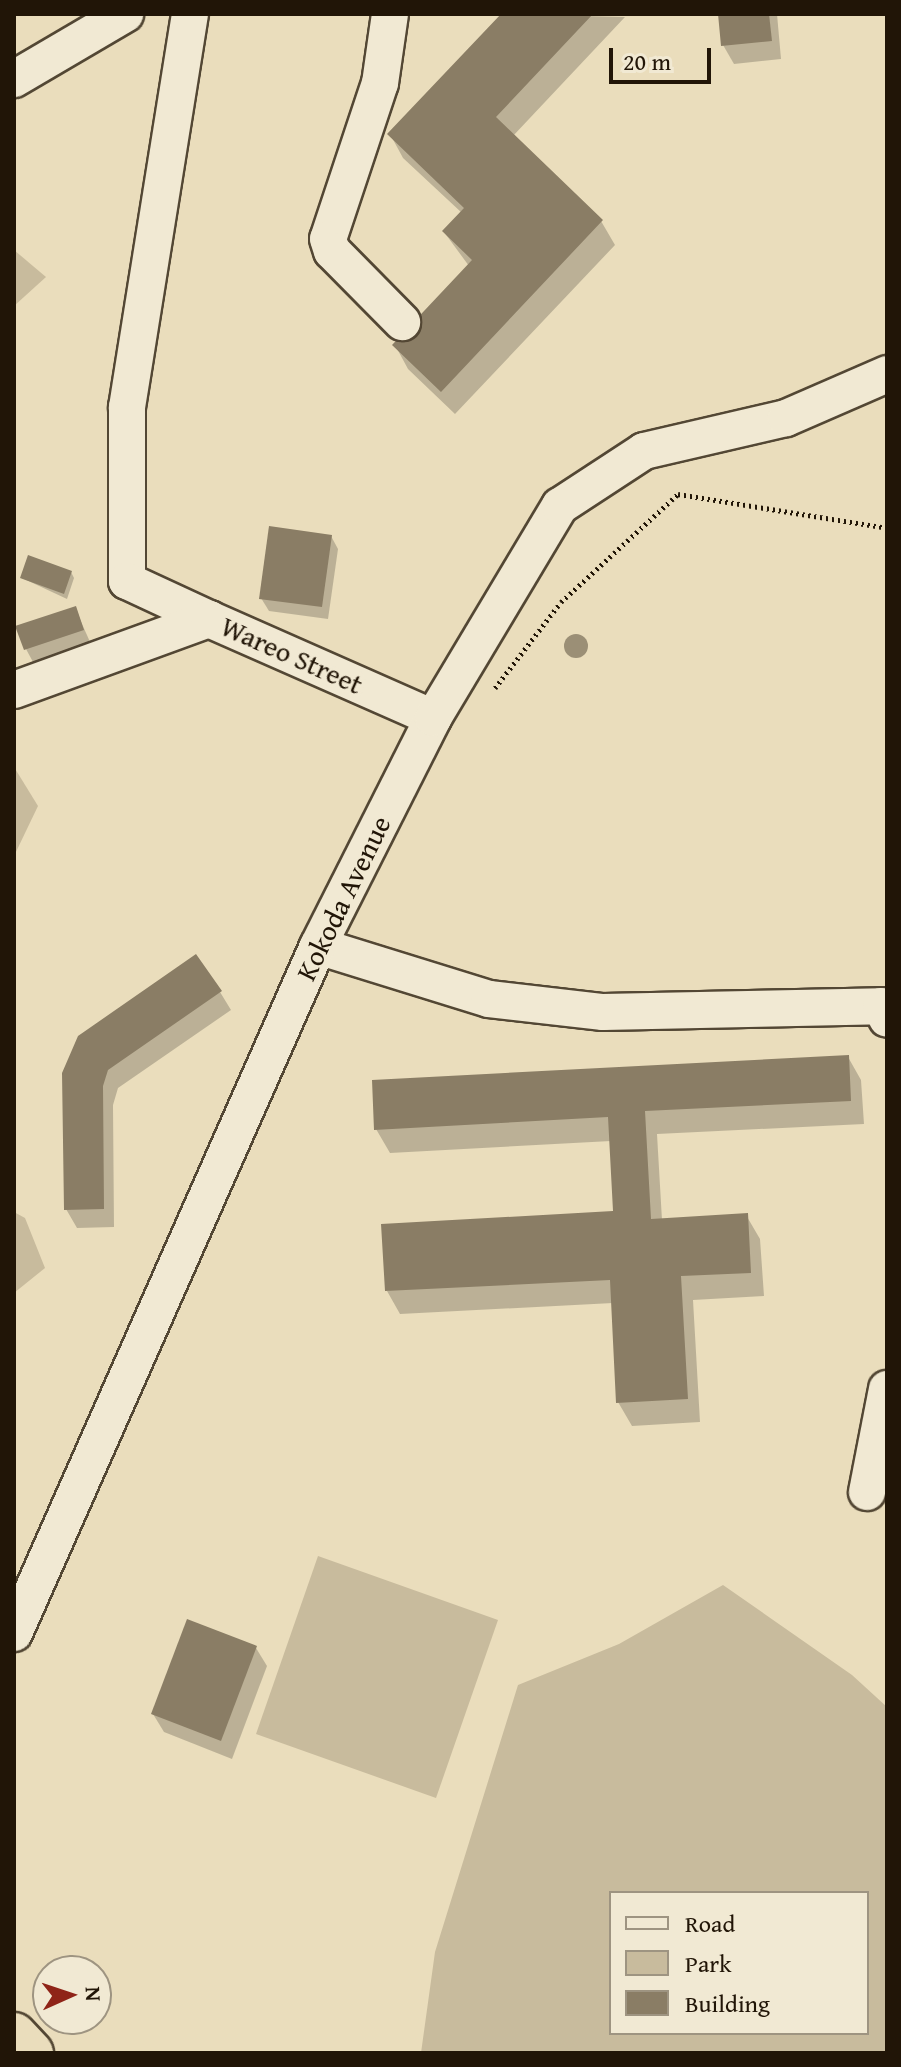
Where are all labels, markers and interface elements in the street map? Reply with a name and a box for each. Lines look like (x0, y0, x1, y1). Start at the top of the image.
scale bar (613, 32, 715, 82)
text: 20 m (623, 44, 671, 79)
street label: Wareo Street (216, 609, 368, 701)
street label: Kokoda Avenue (289, 810, 397, 986)
legend (609, 1891, 869, 2035)
text: Road (685, 1906, 735, 1941)
text: Park (685, 1946, 731, 1981)
north arrow (32, 1955, 112, 2035)
text: N (78, 1986, 110, 2002)
text: Building (685, 1986, 770, 2021)

